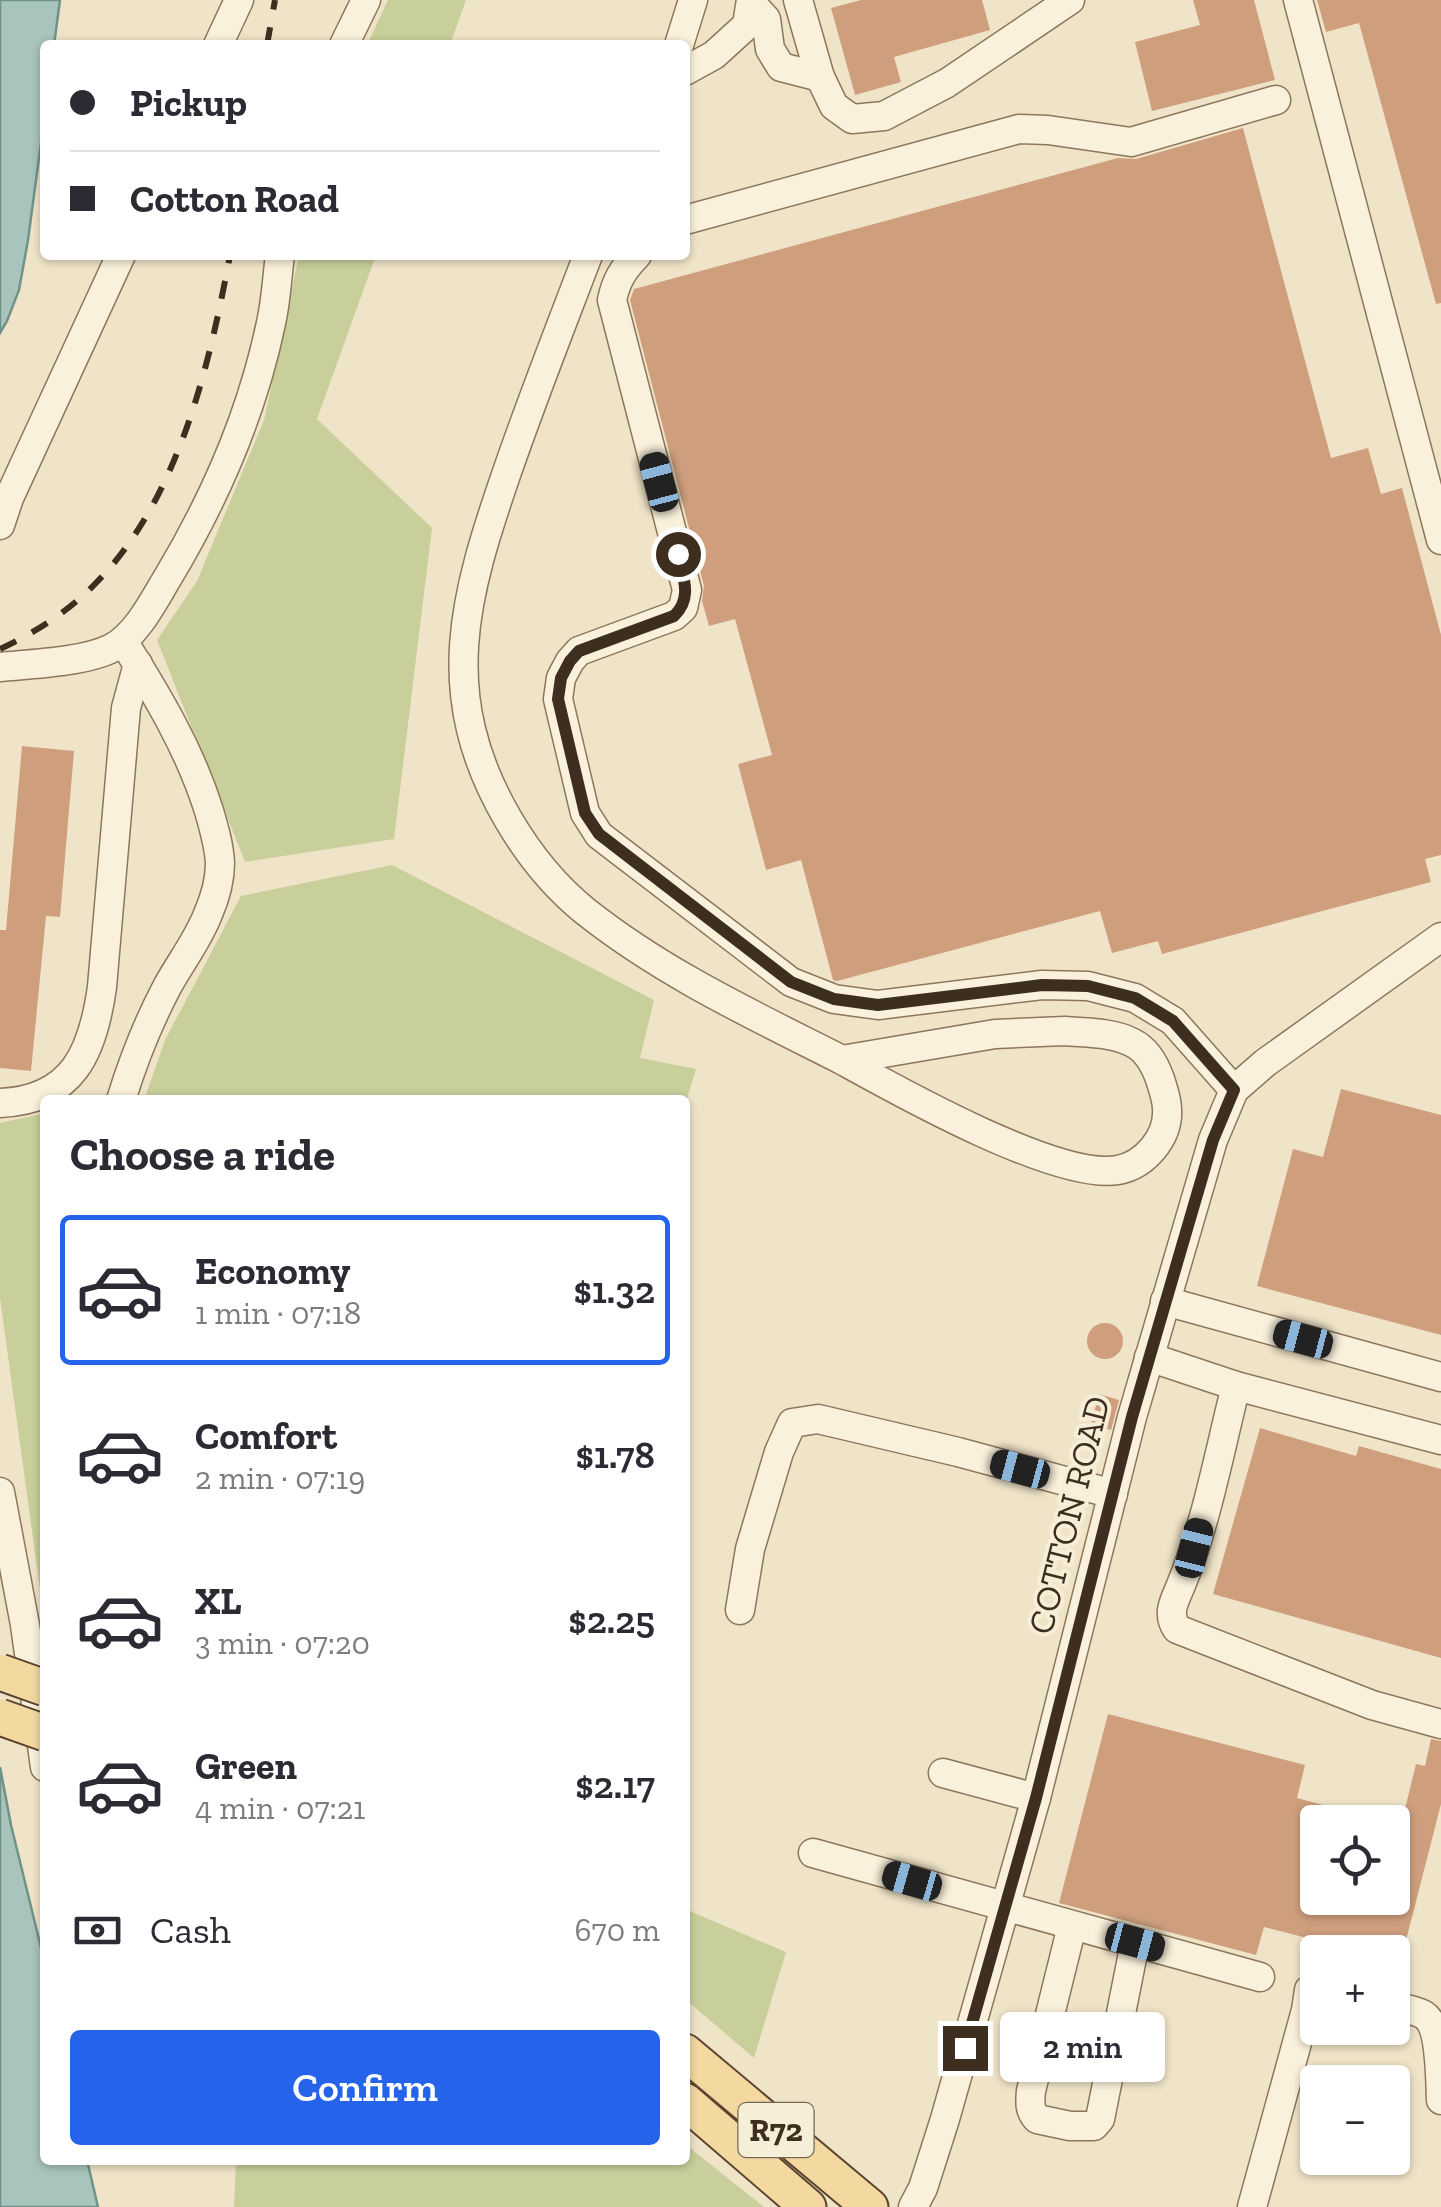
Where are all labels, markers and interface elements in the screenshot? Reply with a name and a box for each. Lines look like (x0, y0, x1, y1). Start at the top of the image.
text: Pickup (130, 80, 247, 126)
text: Cotton Road (130, 176, 339, 222)
car (637, 449, 681, 515)
route start (656, 532, 701, 577)
text: Choose a ride (70, 1128, 335, 1182)
icon: car (75, 1245, 165, 1335)
text: Economy (195, 1248, 350, 1294)
text: $1.32 (573, 1267, 655, 1313)
text: 1 min · 07:18 (195, 1294, 361, 1332)
car (1270, 1317, 1336, 1361)
street label: COTTON ROAD (1019, 1392, 1119, 1638)
icon: car (75, 1410, 165, 1500)
text: Comfort (195, 1413, 337, 1459)
text: $1.78 (575, 1432, 655, 1478)
car (987, 1447, 1053, 1491)
text: 2 min · 07:19 (195, 1459, 365, 1497)
car (1172, 1515, 1216, 1581)
icon: car (75, 1575, 165, 1665)
text: XL (195, 1578, 242, 1624)
text: $2.25 (568, 1597, 655, 1643)
text: 3 min · 07:20 (195, 1624, 370, 1662)
icon: car (75, 1740, 165, 1830)
text: Green (195, 1743, 297, 1789)
text: $2.17 (575, 1762, 655, 1808)
text: 4 min · 07:21 (195, 1789, 365, 1827)
map controls (1300, 1805, 1410, 2175)
button: locate (1300, 1805, 1410, 1915)
car (879, 1858, 945, 1904)
icon: cash (70, 1903, 125, 1958)
text: Cash (150, 1907, 231, 1953)
text: 670 m (575, 1911, 660, 1949)
car (1102, 1920, 1168, 1964)
button: + (1300, 1935, 1410, 2045)
callout: 2 min (1000, 2013, 1165, 2083)
route end (943, 2026, 988, 2071)
text: 2 min (1043, 2028, 1122, 2066)
button: Confirm (70, 2030, 660, 2145)
button: − (1300, 2065, 1410, 2175)
road number: R72 (738, 2103, 814, 2157)

